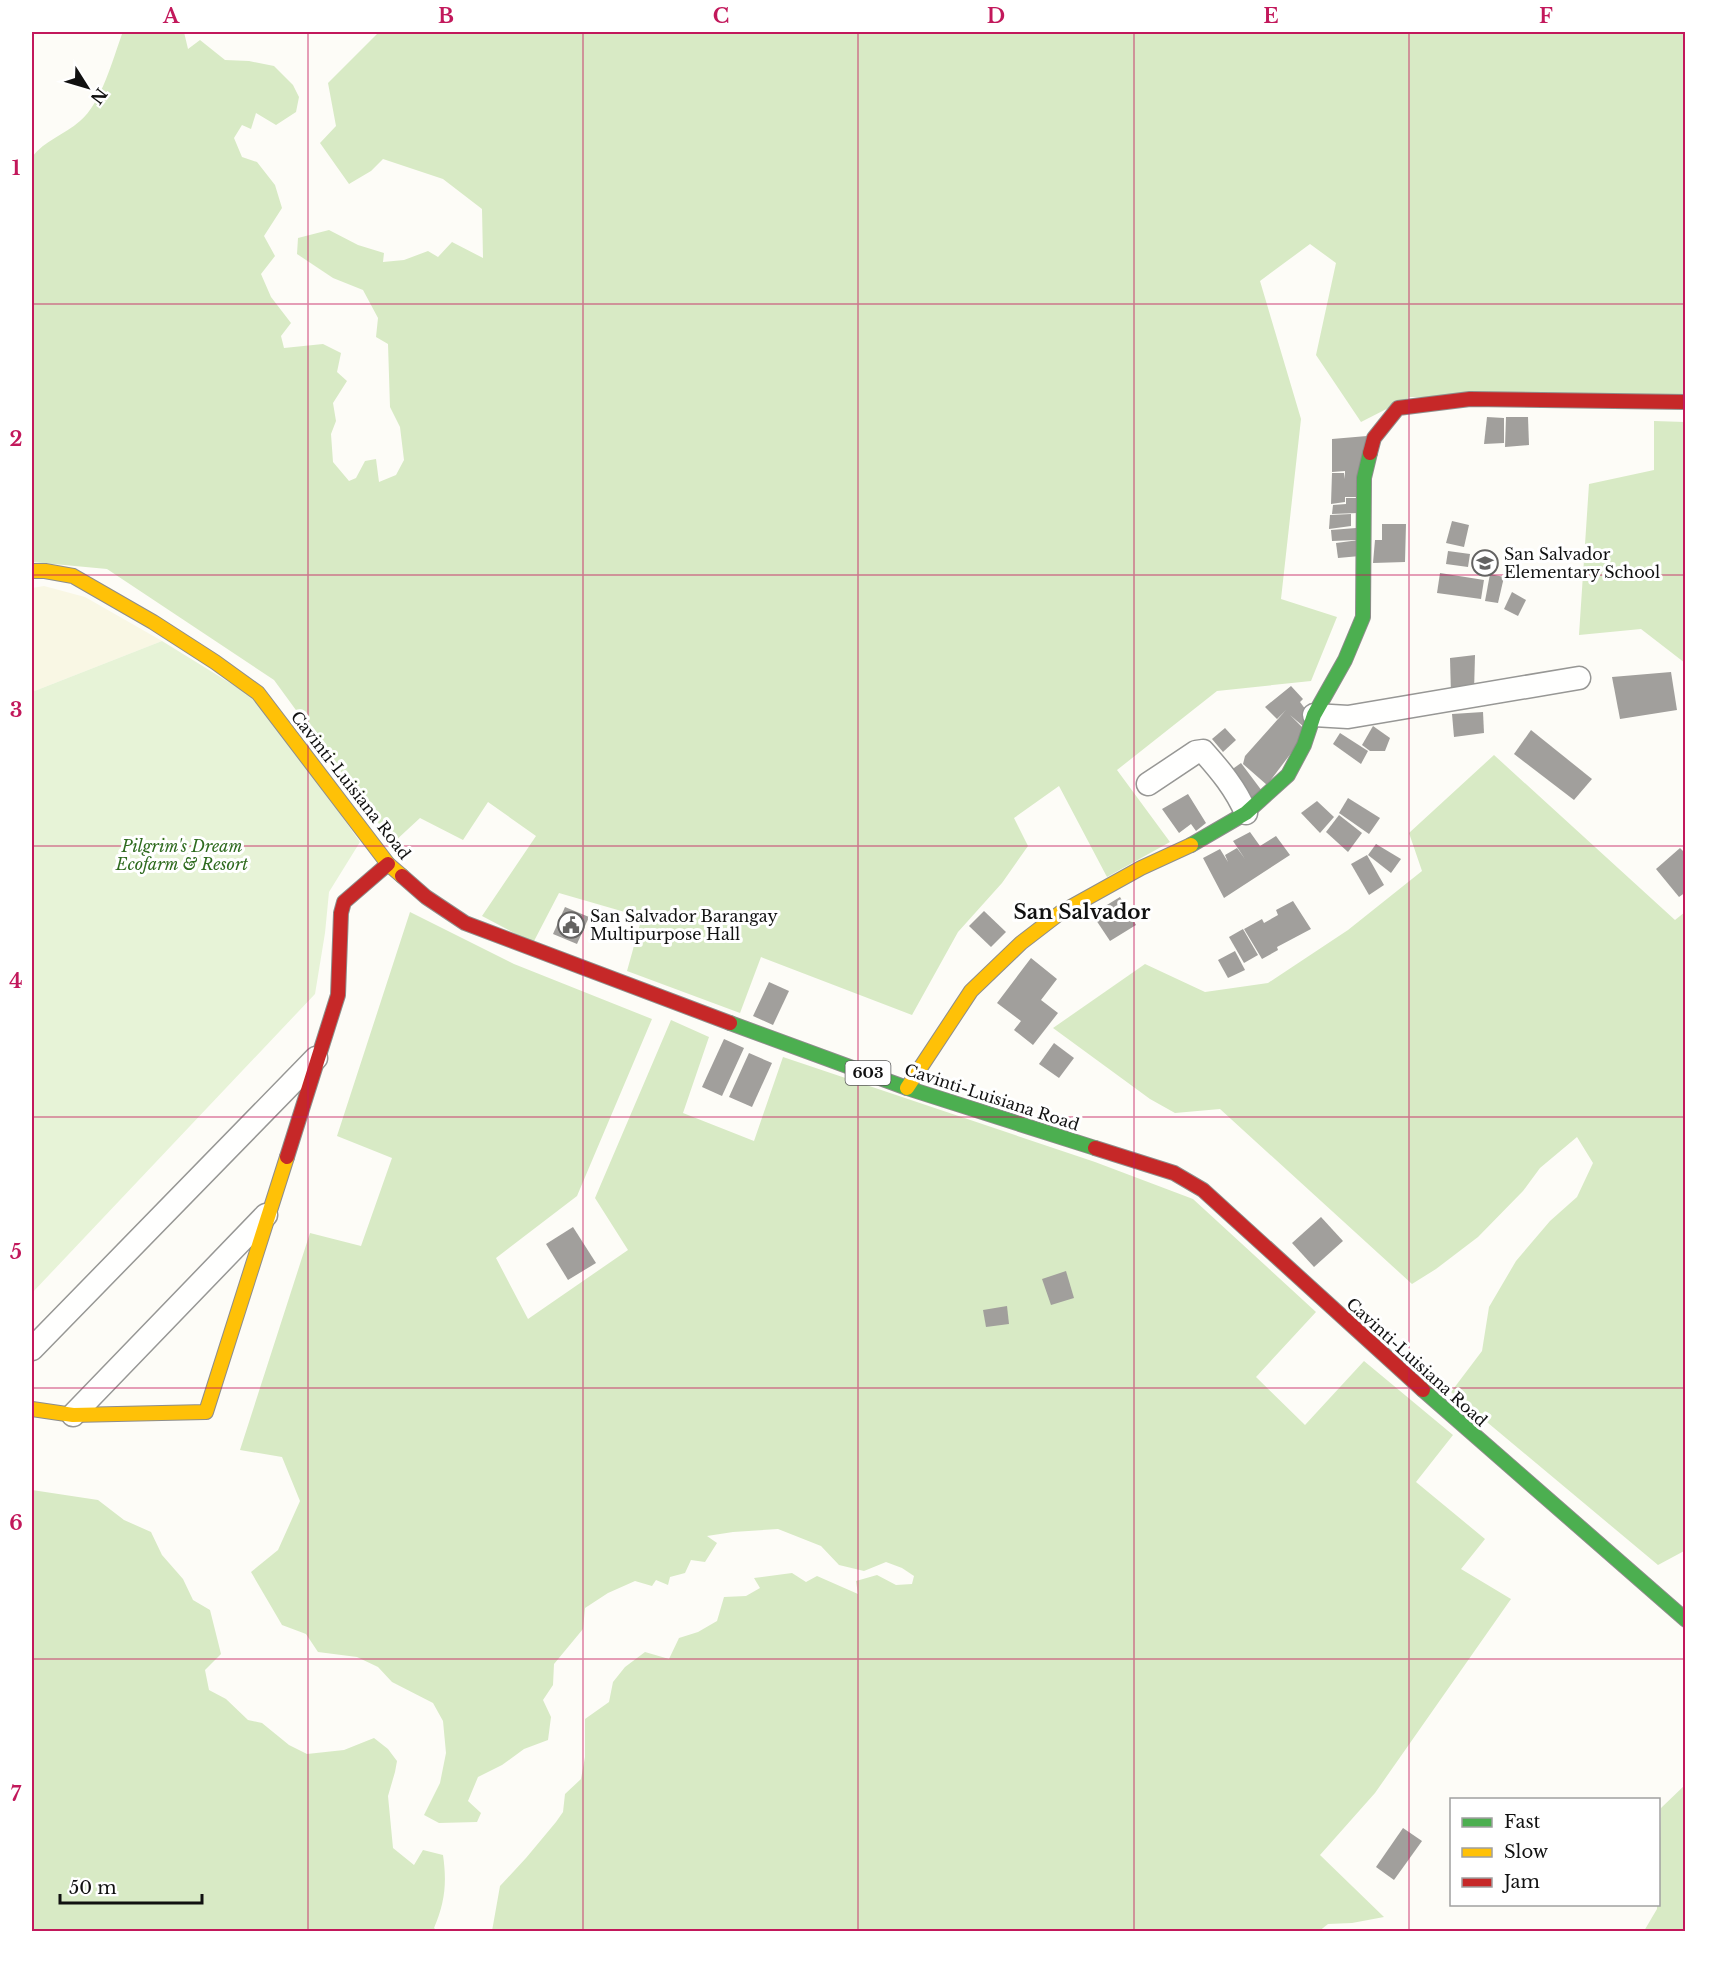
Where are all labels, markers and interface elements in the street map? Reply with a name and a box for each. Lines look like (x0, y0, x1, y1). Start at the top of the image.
text: A (162, 4, 180, 28)
text: B (438, 4, 454, 28)
text: C (713, 4, 729, 28)
text: D (987, 4, 1005, 28)
text: E (1263, 4, 1279, 28)
text: F (1539, 4, 1553, 28)
north arrow (57, 57, 117, 117)
text: N (86, 84, 111, 108)
text: 1 (12, 156, 21, 180)
text: 2 (9, 427, 23, 451)
place label: San Salvador Elementary School (1504, 544, 1660, 582)
school or university icon: San Salvador Elementary School (1470, 548, 1500, 578)
text: 3 (10, 698, 22, 722)
street label: Cavinti-Luisiana Road (287, 707, 415, 863)
park label: Pilgrim's Dream Ecofarm & Resort (115, 836, 248, 874)
district label: San Salvador (1014, 900, 1150, 924)
place label: San Salvador Barangay Multipurpose Hall (590, 906, 778, 944)
public building icon: San Salvador Barangay Multipurpose Hall (556, 910, 586, 940)
text: 4 (9, 969, 23, 993)
street label: Cavinti-Luisiana Road (902, 1059, 1082, 1135)
road number: 603 (846, 1061, 890, 1085)
text: 5 (10, 1240, 22, 1264)
street label: Cavinti-Luisiana Road (1342, 1293, 1492, 1431)
text: 6 (9, 1511, 23, 1535)
text: 7 (11, 1782, 22, 1806)
legend (1450, 1798, 1660, 1906)
text: Fast (1504, 1811, 1541, 1833)
text: Slow (1504, 1841, 1549, 1863)
scale bar (60, 1867, 202, 1905)
text: Jam (1502, 1871, 1540, 1893)
text: 50 m (69, 1877, 117, 1899)

